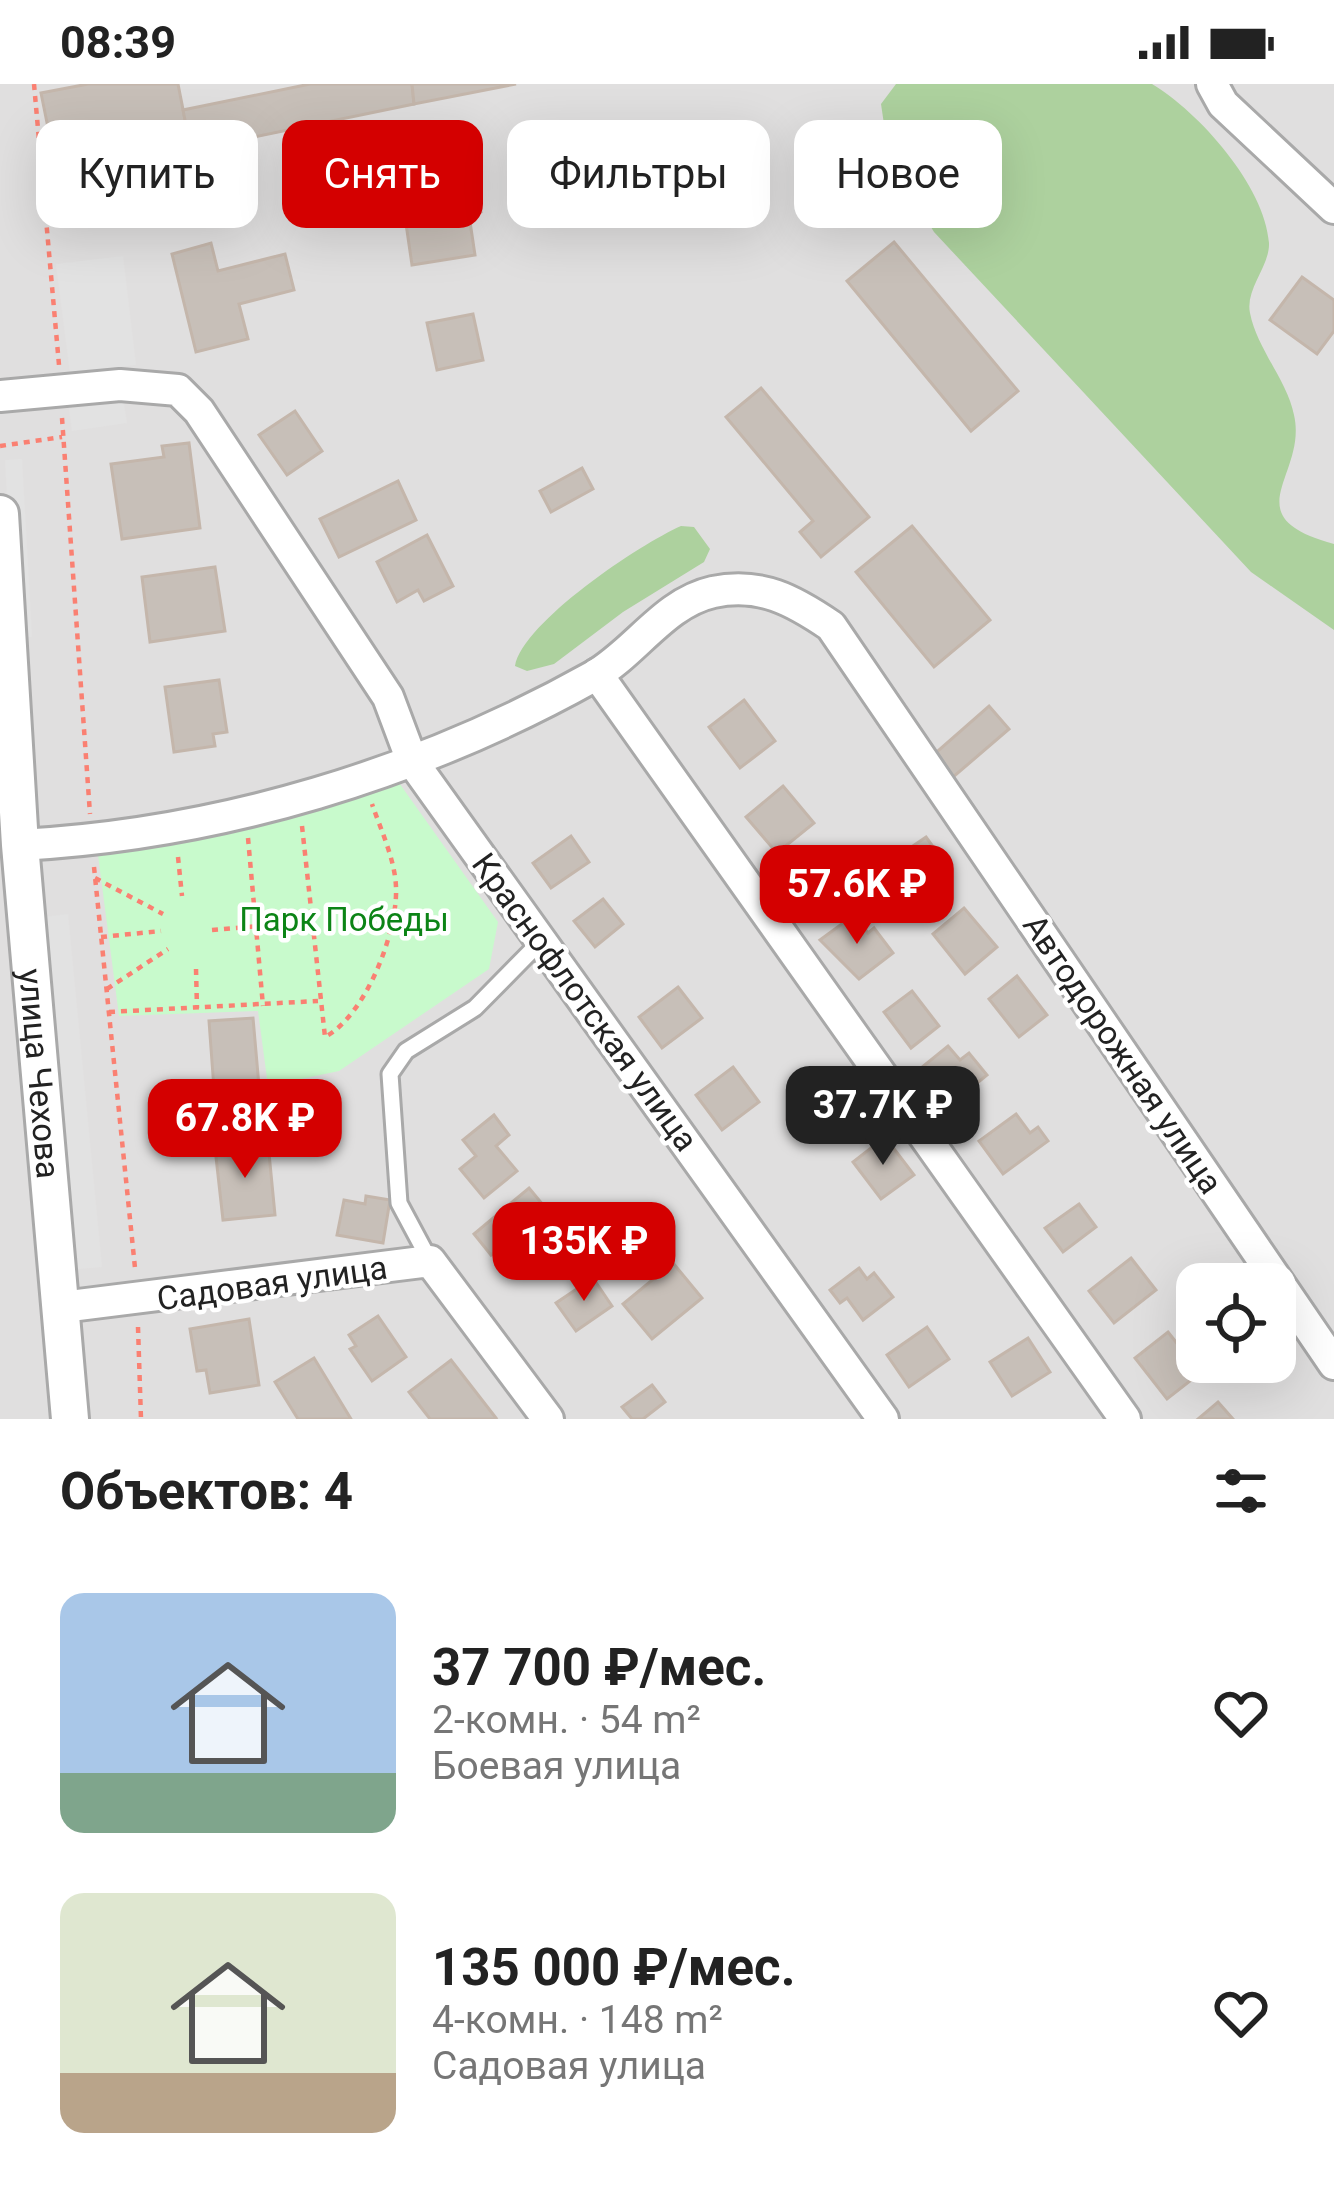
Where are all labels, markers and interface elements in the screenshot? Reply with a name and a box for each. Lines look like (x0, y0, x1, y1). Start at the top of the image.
text: 08:39 (60, 16, 176, 69)
chip: Купить (36, 120, 258, 228)
chip: Снять (282, 120, 483, 228)
chip: Фильтры (507, 120, 770, 228)
chip: Новое (794, 120, 1002, 228)
pin: 57.6K ₽ (746, 845, 968, 947)
street label: Краснофлотская улица (464, 846, 706, 1158)
text: 57.6K ₽ (787, 861, 927, 907)
park label: Парк Победы (239, 900, 449, 939)
street label: Автодорожная улица (1015, 907, 1231, 1201)
street label: улица Чехова (11, 967, 68, 1180)
pin: 37.7K ₽ (772, 1066, 994, 1168)
pin: 67.8K ₽ (134, 1079, 356, 1181)
text: 37.7K ₽ (813, 1082, 953, 1128)
text: 67.8K ₽ (175, 1095, 315, 1141)
pin: 135K ₽ (486, 1202, 682, 1304)
text: 135K ₽ (519, 1218, 649, 1264)
street label: Садовая улица (154, 1248, 390, 1318)
map controls (1176, 1263, 1296, 1383)
button: locate (1176, 1263, 1296, 1383)
icon: filters (1208, 1458, 1274, 1524)
text: Объектов: 4 (60, 1462, 353, 1521)
text: 37 700 ₽/мес. (432, 1638, 766, 1697)
icon: home (156, 1641, 300, 1785)
icon: heart (1208, 1680, 1274, 1746)
text: 2-комн. · 54 m² (432, 1697, 701, 1743)
text: Боевая улица (432, 1743, 681, 1789)
text: 135 000 ₽/мес. (432, 1938, 795, 1997)
icon: home (156, 1941, 300, 2085)
icon: heart (1208, 1980, 1274, 2046)
text: 4-комн. · 148 m² (432, 1997, 723, 2043)
text: Садовая улица (432, 2043, 706, 2089)

